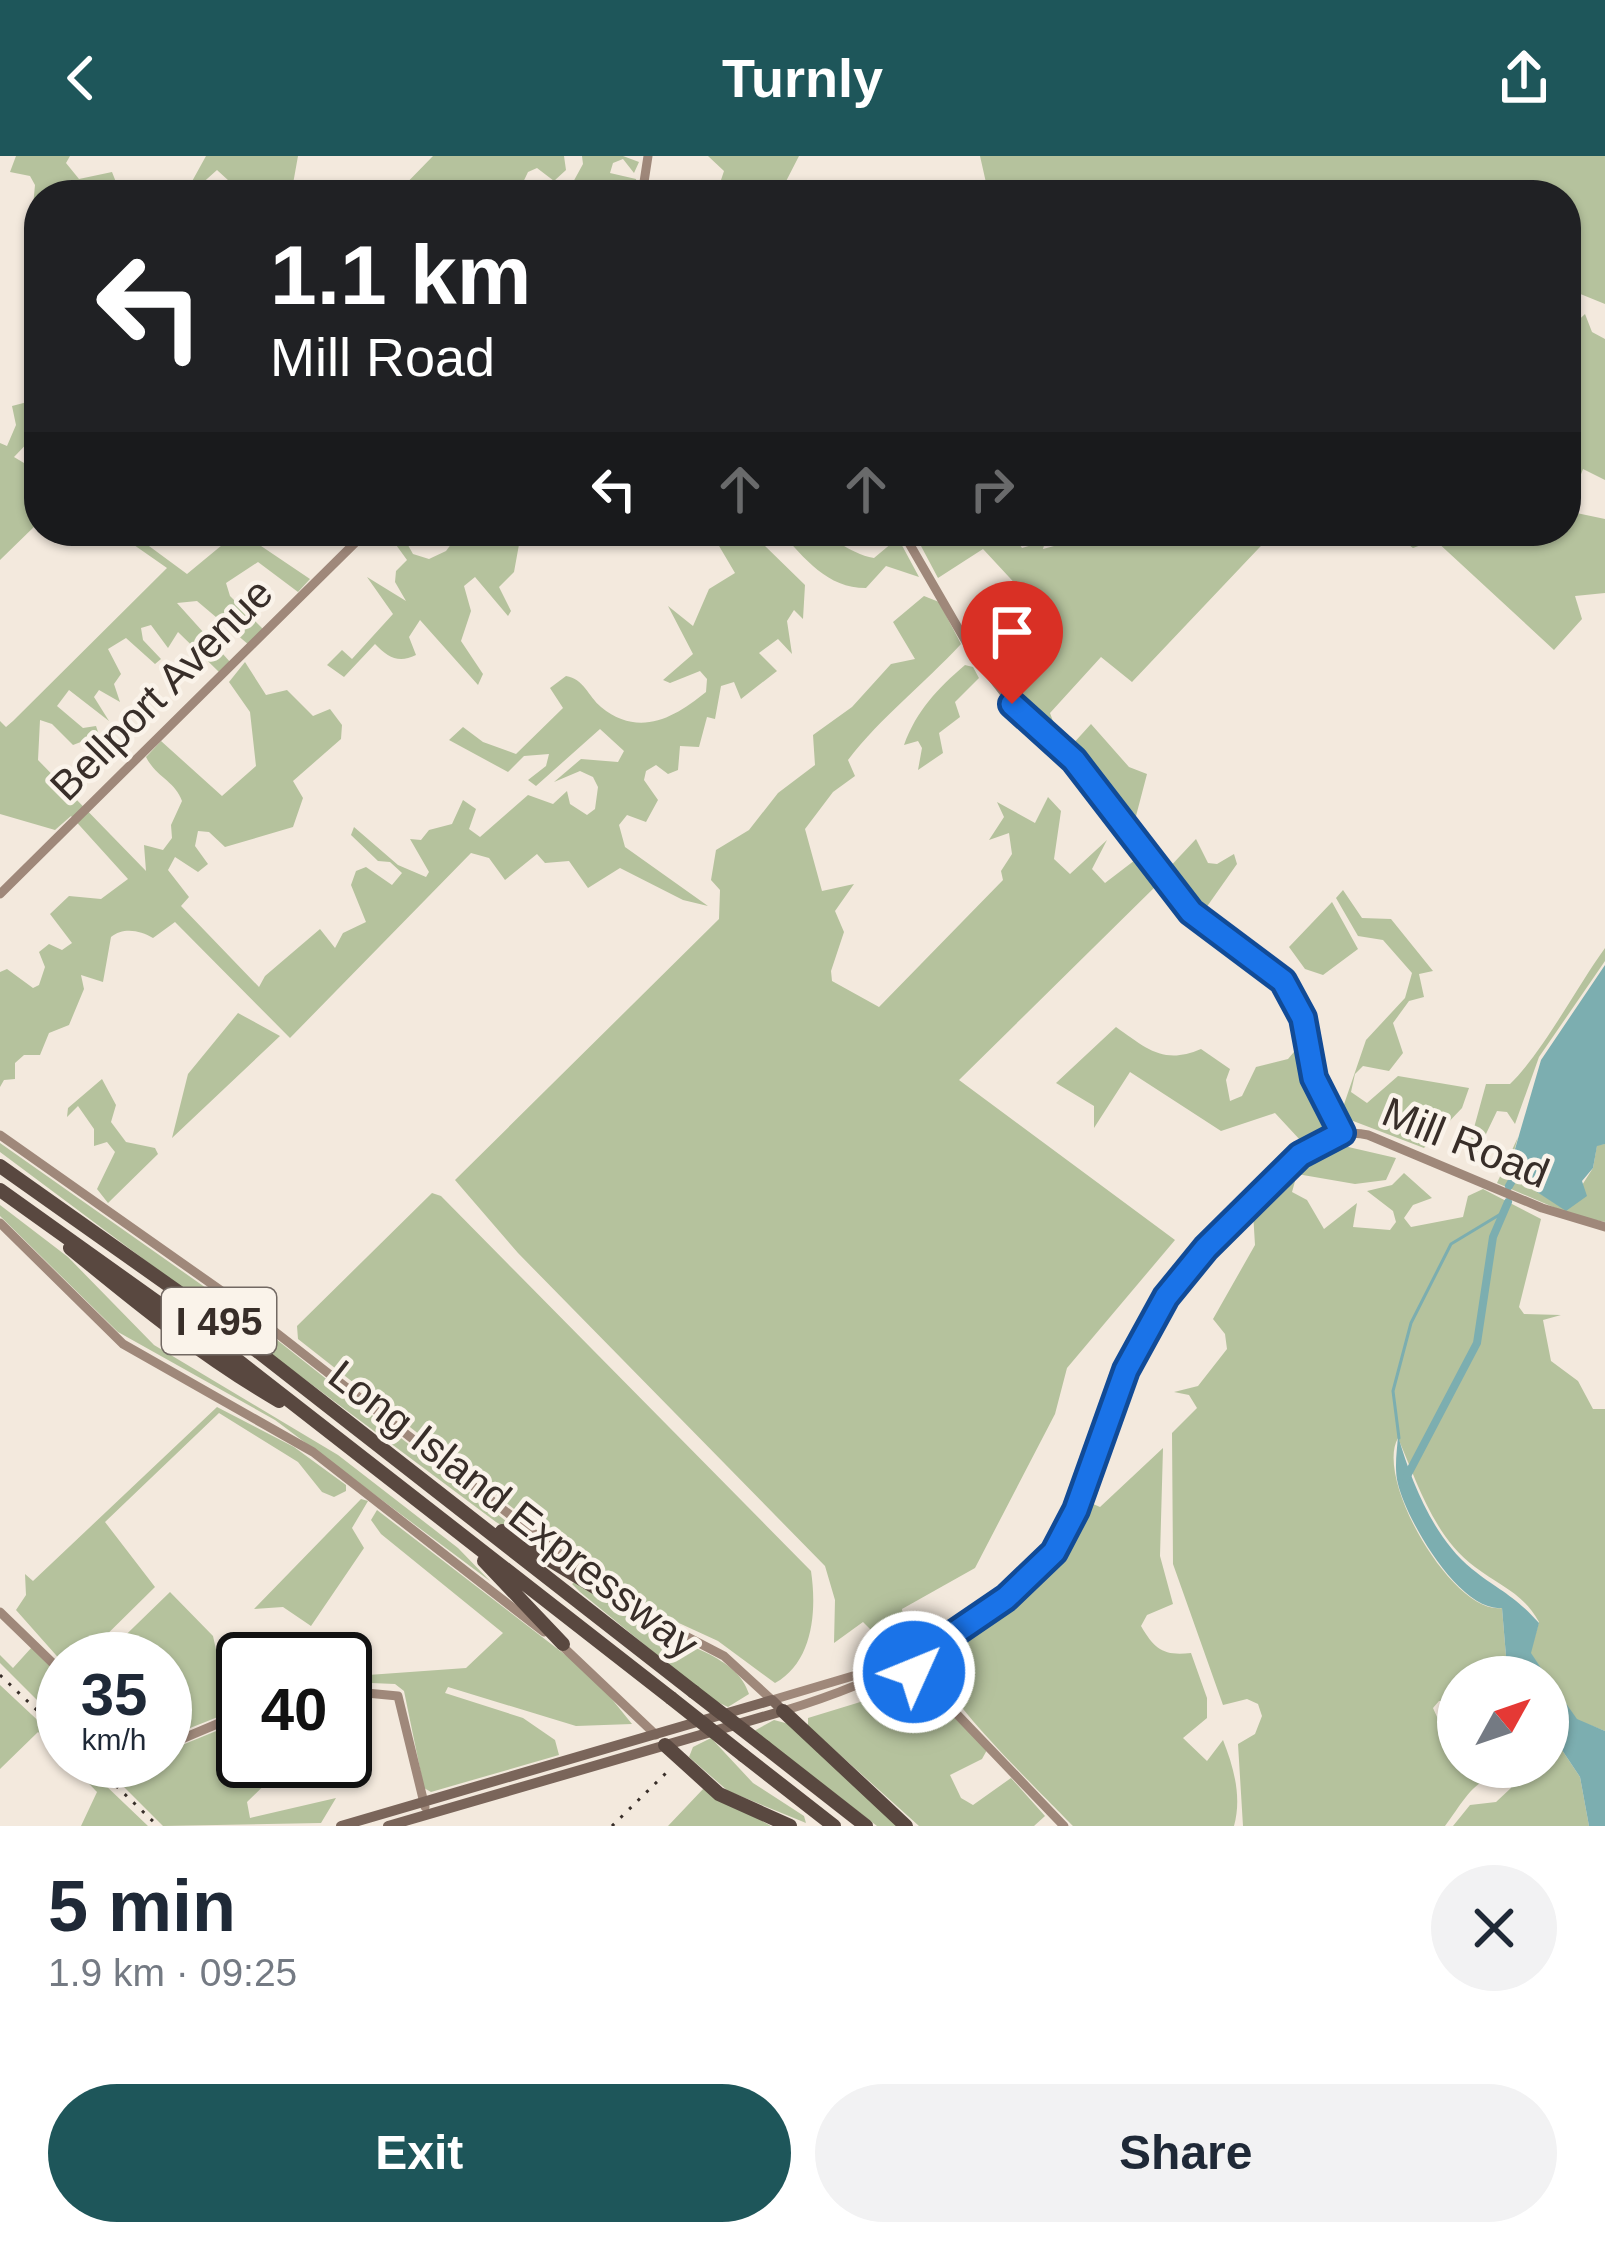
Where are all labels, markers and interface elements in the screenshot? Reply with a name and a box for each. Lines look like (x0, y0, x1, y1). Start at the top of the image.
icon: back (48, 45, 114, 111)
icon: share (1491, 45, 1557, 111)
text: Turnly (722, 48, 883, 108)
icon: left (72, 228, 228, 384)
text: 1.1 km (270, 228, 532, 322)
text: Mill Road (270, 327, 495, 387)
icon: left (581, 456, 647, 522)
icon: ahead (707, 456, 773, 522)
icon: ahead (833, 456, 899, 522)
icon: right (959, 456, 1025, 522)
street label: Bellport Avenue (41, 569, 282, 810)
pin (961, 581, 1063, 704)
icon: arrive (979, 599, 1045, 665)
street label: Mill Road (1376, 1088, 1556, 1197)
road number: I 495 (162, 1288, 276, 1354)
street label: Long Island Expressway (320, 1351, 708, 1668)
position arrow (851, 1609, 977, 1735)
speed limit sign: 40 (216, 1632, 372, 1788)
north arrow (1437, 1656, 1569, 1788)
map controls (1437, 1656, 1569, 1788)
text: 35 (81, 1661, 147, 1728)
text: km/h (81, 1723, 147, 1756)
button: close (1431, 1865, 1557, 1991)
text: 5 min (48, 1866, 236, 1946)
text: 1.9 km · 09:25 (48, 1951, 297, 1994)
button: Exit (48, 2084, 791, 2222)
button: Share (815, 2084, 1557, 2222)

